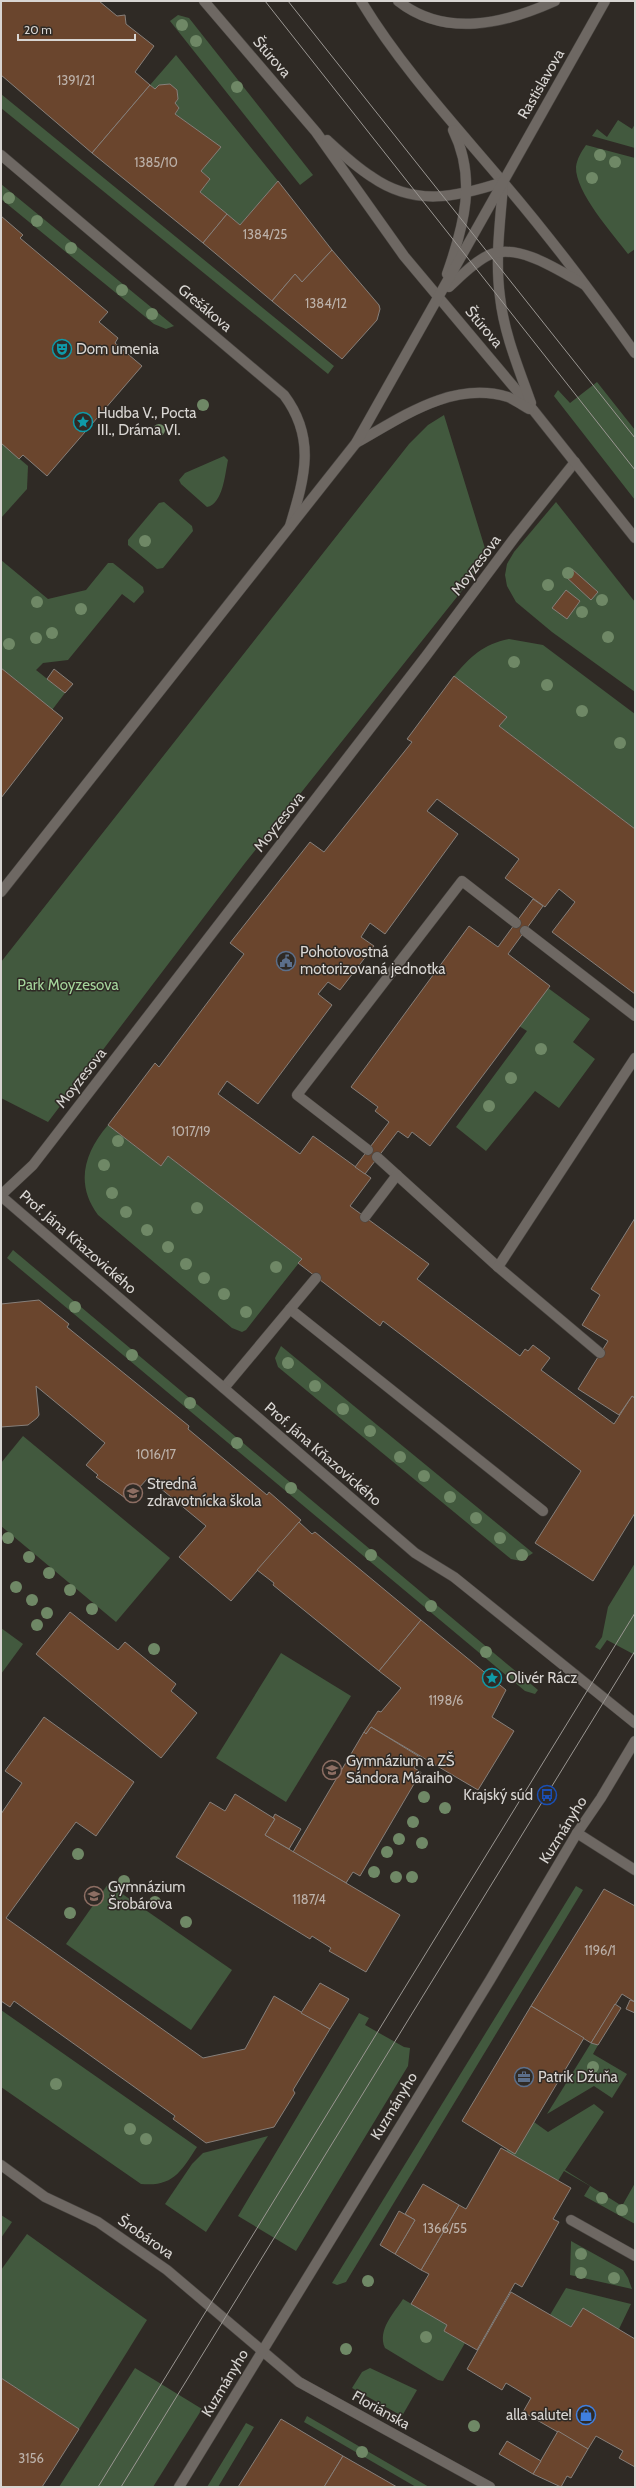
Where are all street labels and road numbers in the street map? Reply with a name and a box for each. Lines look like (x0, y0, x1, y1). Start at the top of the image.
street label: Štúrova (249, 32, 296, 82)
street label: Rastislavova (514, 45, 568, 122)
street label: Grešákova (174, 280, 236, 336)
street label: Štúrova (461, 302, 508, 352)
street label: Moyzesova (447, 531, 505, 599)
street label: Moyzesova (250, 788, 308, 856)
street label: Moyzesova (52, 1044, 110, 1112)
street label: Prof. Jána Kňazovického (16, 1186, 140, 1298)
street label: Prof. Jána Kňazovického (261, 1398, 385, 1510)
street label: Kuzmányho (535, 1793, 591, 1867)
street label: Kuzmányho (367, 2069, 421, 2143)
street label: Šrobárova (115, 2210, 179, 2263)
street label: Kuzmányho (198, 2346, 252, 2420)
street label: Floriánska (349, 2387, 414, 2434)

